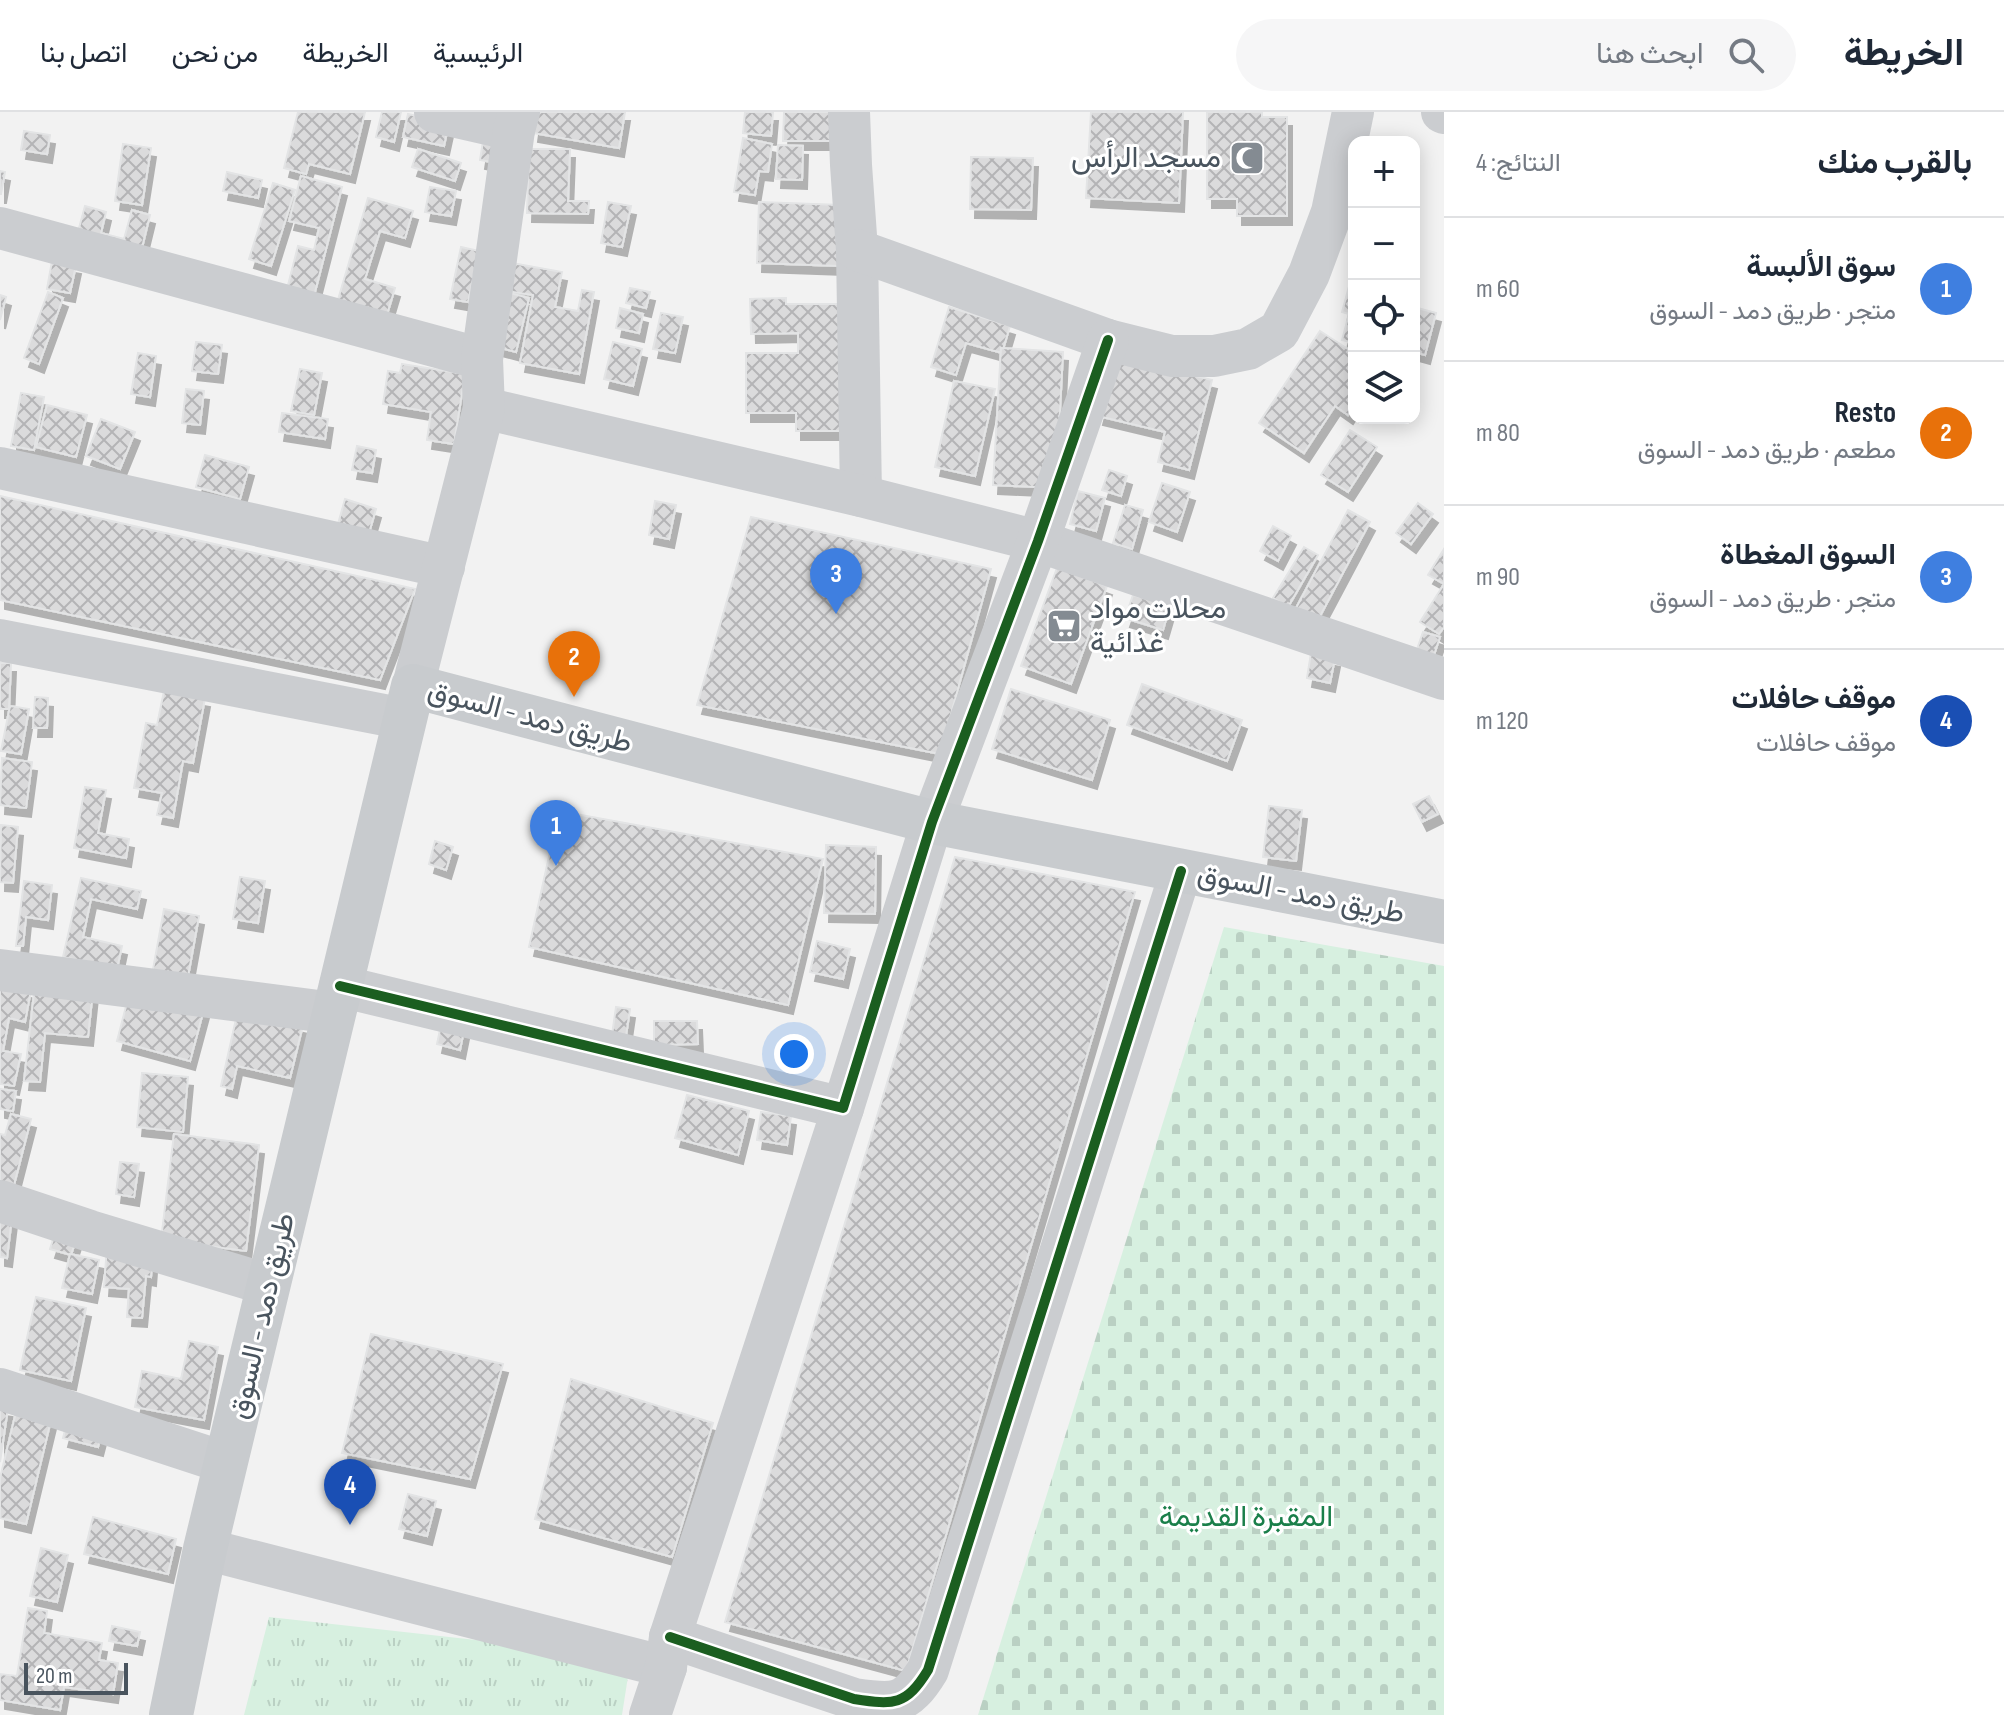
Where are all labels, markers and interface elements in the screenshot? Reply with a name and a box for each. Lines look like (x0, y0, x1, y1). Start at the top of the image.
search box (1236, 19, 1796, 91)
text: الخريطة (1844, 31, 1964, 76)
icon: search (1724, 33, 1768, 77)
text: ابحث هنا (1596, 36, 1704, 72)
text: اتصل بنا (40, 37, 127, 70)
text: من نحن (171, 37, 258, 70)
text: الخريطة (302, 37, 389, 70)
text: الرئيسية (433, 37, 523, 70)
map controls (1348, 136, 1420, 424)
button: + (1348, 136, 1420, 208)
mosque icon: مسجد الرأس (1228, 139, 1266, 177)
place label: مسجد الرأس (1071, 140, 1221, 176)
text: بالقرب منك (1817, 142, 1972, 183)
text: النتائج: 4 (1476, 148, 1561, 179)
button: − (1348, 208, 1420, 280)
text: سوق الألبسة (1746, 249, 1896, 285)
text: 60 m (1476, 274, 1520, 305)
text: 1 (1941, 274, 1951, 305)
button: locate (1348, 280, 1420, 352)
text: متجر · طريق دمد - السوق (1649, 296, 1896, 327)
button: layers (1348, 352, 1420, 424)
text: Resto (1834, 395, 1896, 431)
text: 80 m (1476, 418, 1520, 449)
text: 2 (1940, 418, 1952, 449)
text: مطعم · طريق دمد - السوق (1638, 435, 1896, 466)
text: السوق المغطاة (1720, 537, 1896, 573)
pin: 3 (810, 548, 862, 614)
text: 90 m (1476, 562, 1520, 593)
text: 3 (1940, 562, 1952, 593)
text: متجر · طريق دمد - السوق (1649, 584, 1896, 615)
place label: محلات مواد غذائية (1090, 591, 1226, 661)
supermarket icon: محلات مواد غذائية (1045, 607, 1083, 645)
pin: 2 (548, 631, 600, 697)
street label: طريق دمد - السوق (424, 672, 636, 762)
text: موقف حافلات (1731, 681, 1896, 717)
text: 120 m (1476, 706, 1529, 737)
text: 4 (1940, 706, 1952, 737)
text: موقف حافلات (1756, 728, 1896, 759)
pin: 1 (530, 800, 582, 866)
street label: طريق دمد - السوق (1194, 856, 1408, 932)
your location (774, 1034, 814, 1074)
street label: طريق دمد - السوق (221, 1209, 303, 1423)
pin: 4 (324, 1459, 376, 1525)
park label: المقبرة القديمة (1159, 1499, 1333, 1535)
scale bar (24, 1659, 128, 1695)
text: 20 m (36, 1663, 73, 1690)

